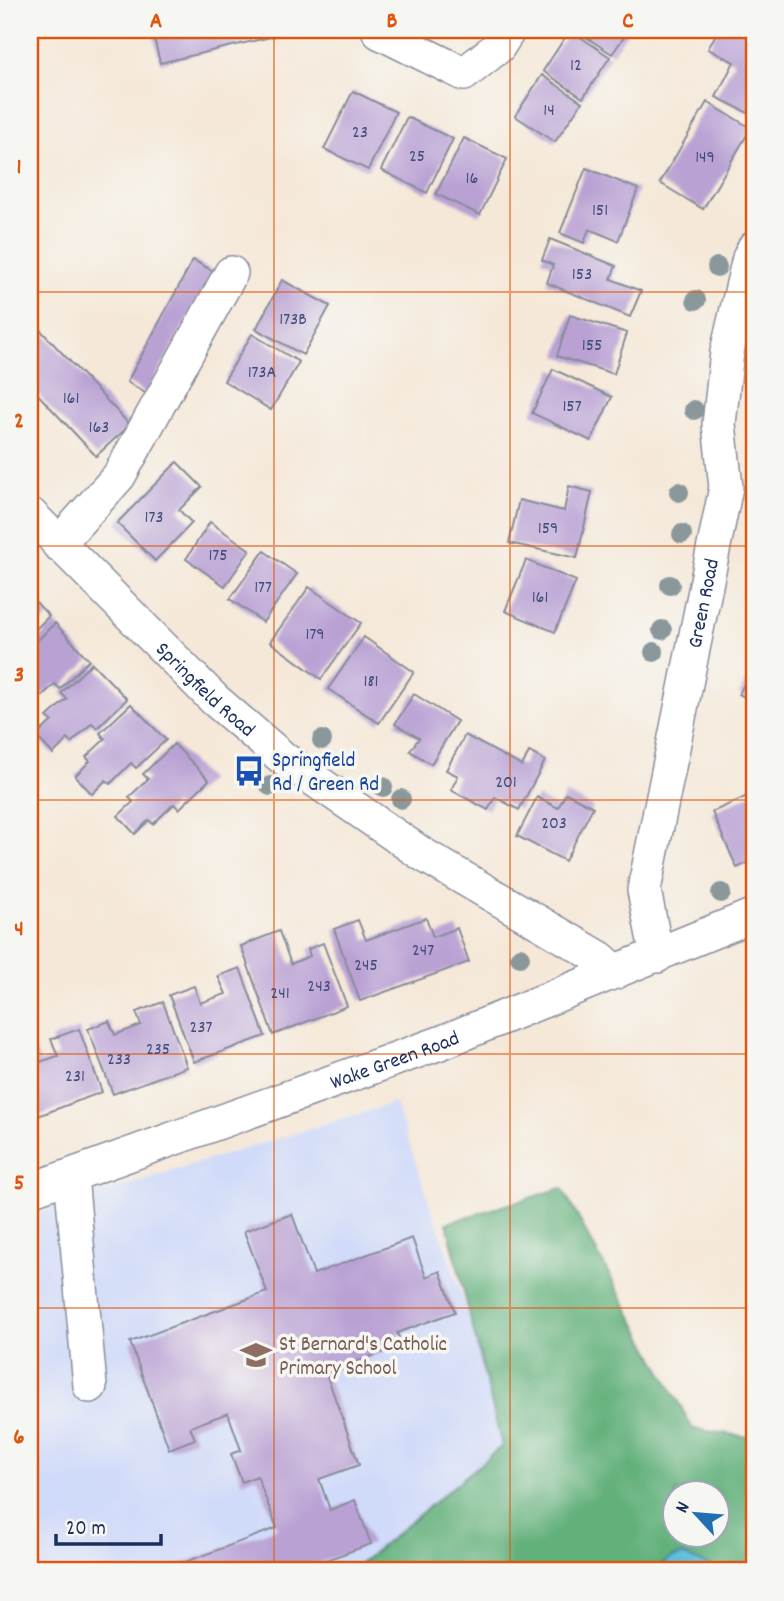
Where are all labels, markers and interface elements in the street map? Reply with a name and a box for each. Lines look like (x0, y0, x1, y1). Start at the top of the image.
text: A (150, 6, 162, 39)
text: B (387, 6, 398, 39)
text: C (622, 6, 634, 39)
house number: 12 (570, 54, 582, 79)
house number: 14 (543, 99, 555, 124)
house number: 23 (352, 121, 368, 146)
house number: 25 (409, 145, 425, 170)
house number: 149 (695, 146, 715, 171)
text: 1 (16, 152, 22, 185)
house number: 16 (466, 167, 478, 192)
house number: 151 (592, 199, 608, 224)
house number: 153 (572, 263, 592, 288)
house number: 173B (279, 308, 307, 333)
house number: 155 (582, 334, 602, 359)
house number: 173A (248, 361, 276, 386)
house number: 161 (63, 387, 79, 412)
house number: 157 (562, 395, 582, 420)
text: 2 (14, 406, 24, 439)
house number: 163 (89, 416, 109, 441)
house number: 173 (145, 506, 163, 531)
house number: 159 (538, 517, 558, 542)
house number: 175 (208, 544, 228, 569)
street label: Green Road (682, 556, 729, 651)
house number: 177 (254, 576, 272, 601)
house number: 161 (532, 586, 548, 611)
house number: 179 (305, 623, 325, 648)
street label: Springfield Road (147, 636, 260, 746)
text: 3 (14, 660, 24, 693)
house number: 181 (363, 670, 379, 695)
place label: Springfield Rd / Green Rd (272, 747, 379, 801)
bus stop icon: Springfield Rd / Green Rd (232, 754, 266, 788)
house number: 201 (495, 771, 517, 796)
house number: 203 (541, 812, 567, 837)
text: 4 (14, 914, 24, 947)
house number: 247 (412, 939, 434, 964)
house number: 245 (354, 954, 378, 979)
house number: 243 (307, 975, 331, 1000)
house number: 241 (270, 982, 290, 1007)
house number: 237 (190, 1016, 212, 1041)
street label: Wake Green Road (327, 1025, 464, 1099)
house number: 235 (146, 1038, 170, 1063)
house number: 233 (107, 1048, 131, 1073)
house number: 231 (65, 1065, 85, 1090)
text: 5 (14, 1168, 24, 1201)
place label: St Bernard's Catholic Primary School (279, 1331, 447, 1385)
school or university icon: St Bernard's Catholic Primary School (239, 1338, 273, 1372)
text: 6 (13, 1422, 25, 1455)
north arrow (662, 1478, 732, 1548)
text: N (670, 1498, 698, 1518)
scale bar (56, 1503, 161, 1547)
text: 20 m (66, 1515, 106, 1545)

